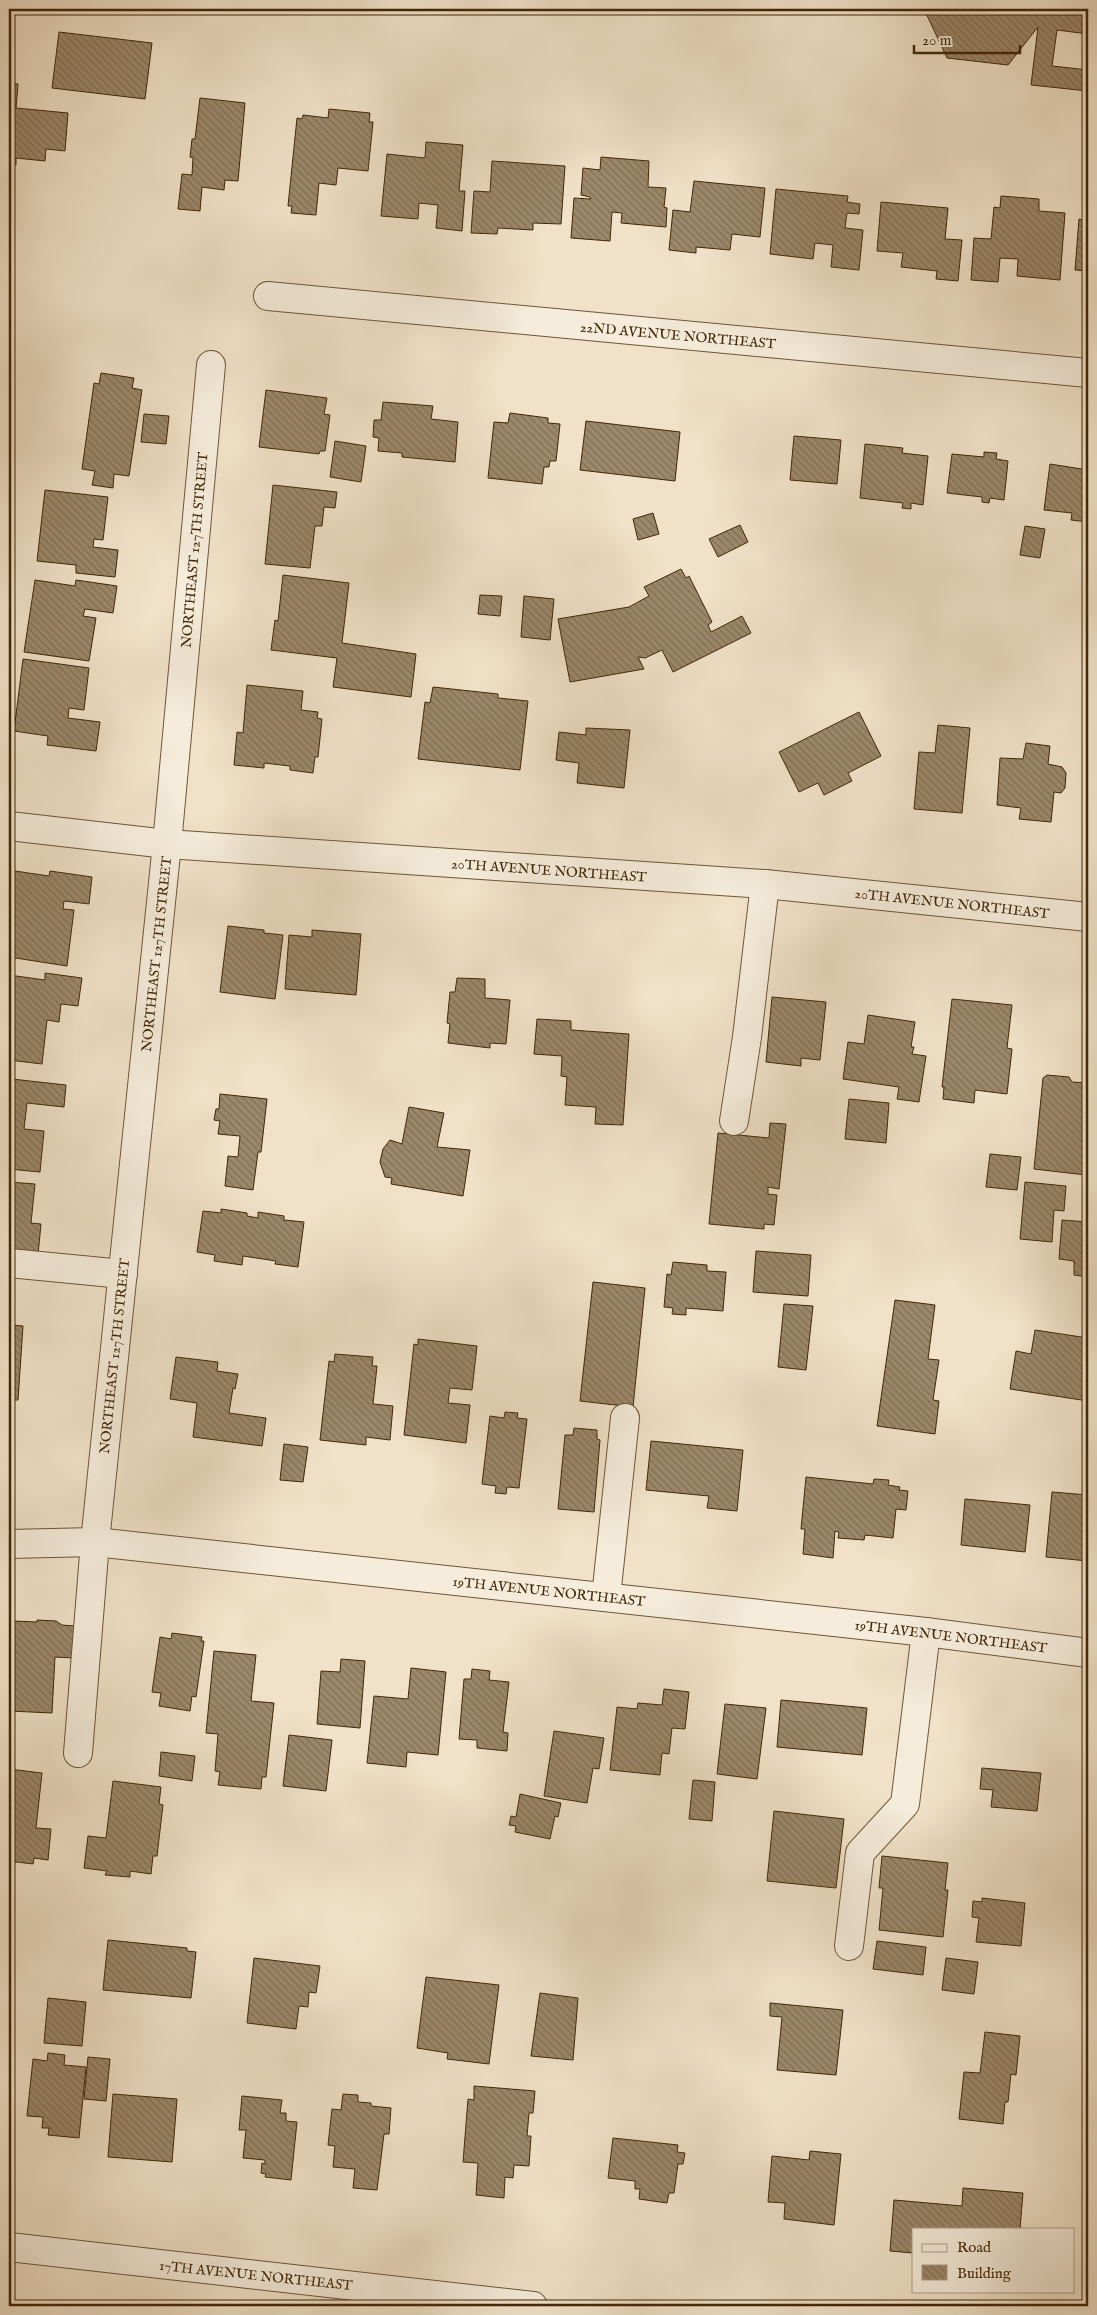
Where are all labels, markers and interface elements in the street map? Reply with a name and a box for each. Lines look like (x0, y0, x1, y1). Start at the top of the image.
scale bar (914, 22, 1021, 54)
text: 20 m (922, 31, 952, 50)
street label: 22ND AVENUE NORTHEAST (579, 318, 777, 354)
street label: NORTHEAST 127TH STREET (177, 451, 213, 649)
street label: NORTHEAST 127TH STREET (138, 855, 176, 1053)
street label: 20TH AVENUE NORTHEAST (451, 855, 648, 887)
street label: 20TH AVENUE NORTHEAST (854, 885, 1051, 923)
street label: NORTHEAST 127TH STREET (96, 1257, 134, 1455)
street label: 19TH AVENUE NORTHEAST (452, 1573, 647, 1611)
street label: 19TH AVENUE NORTHEAST (854, 1616, 1049, 1658)
legend (912, 2228, 1074, 2292)
text: Road (957, 2238, 992, 2257)
street label: 17TH AVENUE NORTHEAST (159, 2257, 354, 2295)
text: Building (957, 2264, 1012, 2283)

